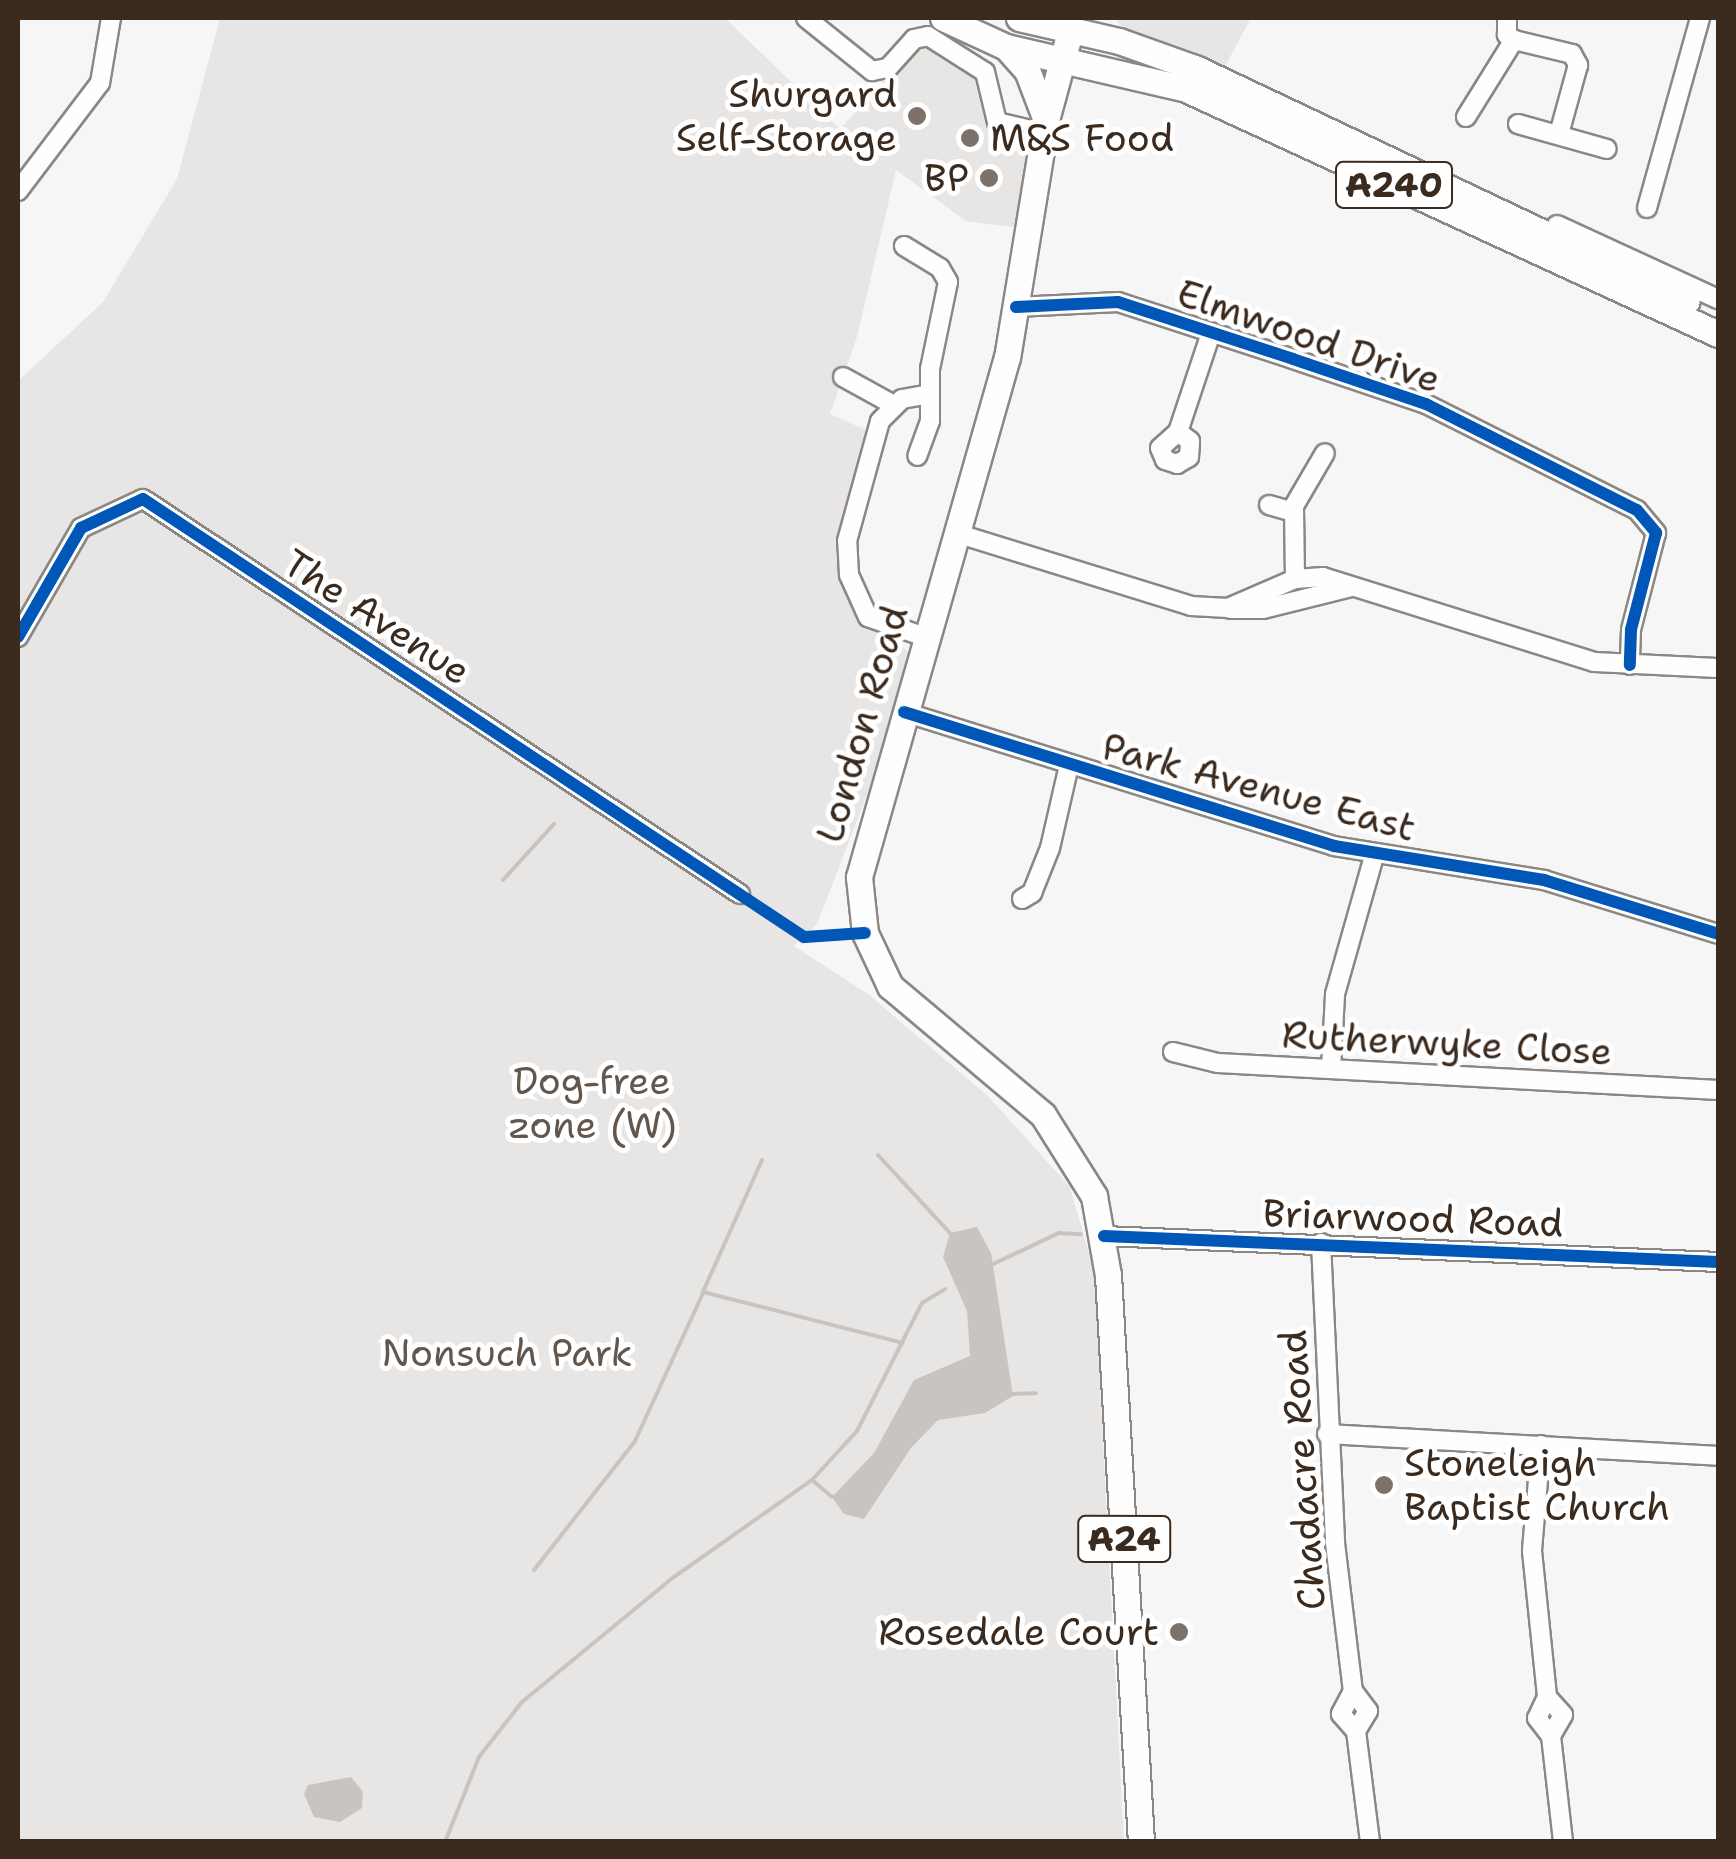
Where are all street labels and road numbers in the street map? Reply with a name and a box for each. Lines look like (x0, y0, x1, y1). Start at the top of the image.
road number: A240 (1334, 155, 1454, 215)
street label: Elmwood Drive (1171, 270, 1447, 402)
street label: The Avenue (275, 540, 479, 694)
street label: London Road (806, 600, 918, 848)
street label: Park Avenue East (1097, 723, 1421, 851)
street label: Rutherwyke Close (1281, 1012, 1613, 1074)
street label: Briarwood Road (1262, 1190, 1564, 1246)
street label: Chadacre Road (1269, 1328, 1335, 1612)
road number: A24 (1076, 1509, 1172, 1569)

